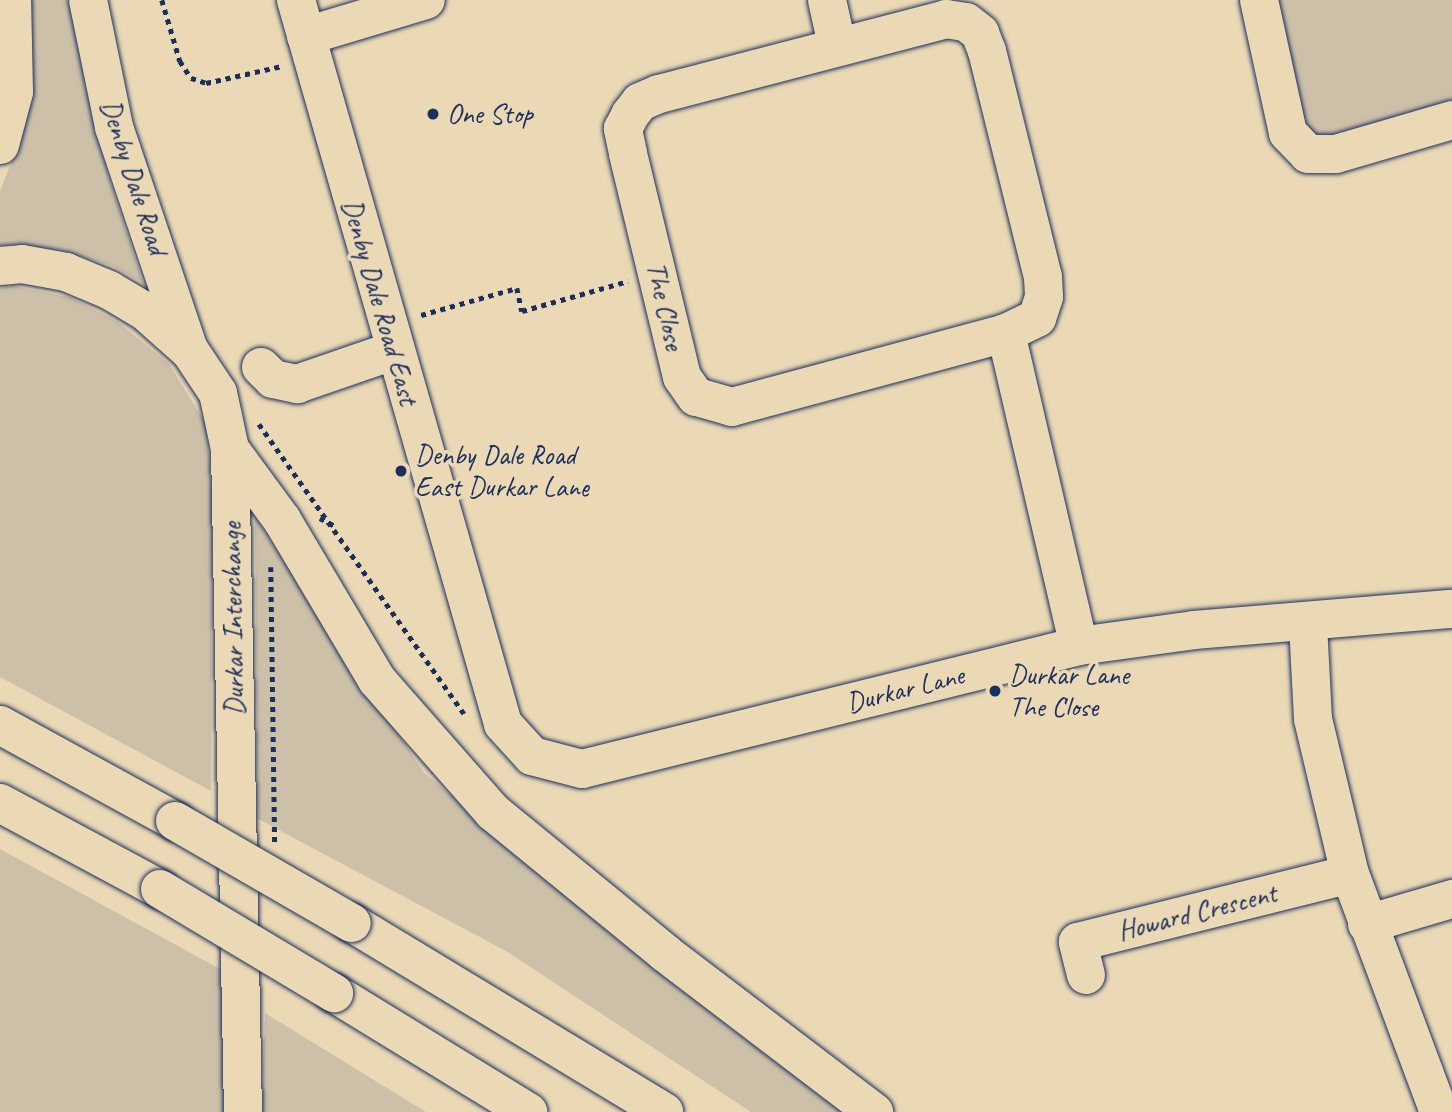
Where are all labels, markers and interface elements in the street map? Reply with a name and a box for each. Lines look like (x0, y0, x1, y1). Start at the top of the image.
street label: Denby Dale Road (93, 95, 175, 259)
place label: One Stop (447, 97, 533, 131)
marker: One Stop (425, 106, 441, 122)
street label: Denby Dale Road East (334, 194, 426, 410)
street label: The Close (639, 259, 691, 353)
place label: Denby Dale Road East Durkar Lane (415, 438, 588, 504)
marker: Denby Dale Road East Durkar Lane (393, 463, 409, 479)
street label: Durkar Interchange (215, 523, 251, 715)
street label: Durkar Lane (842, 658, 968, 720)
place label: Durkar Lane The Close (1009, 658, 1130, 724)
marker: Durkar Lane The Close (987, 683, 1003, 699)
street label: Howard Crescent (1114, 876, 1280, 948)

